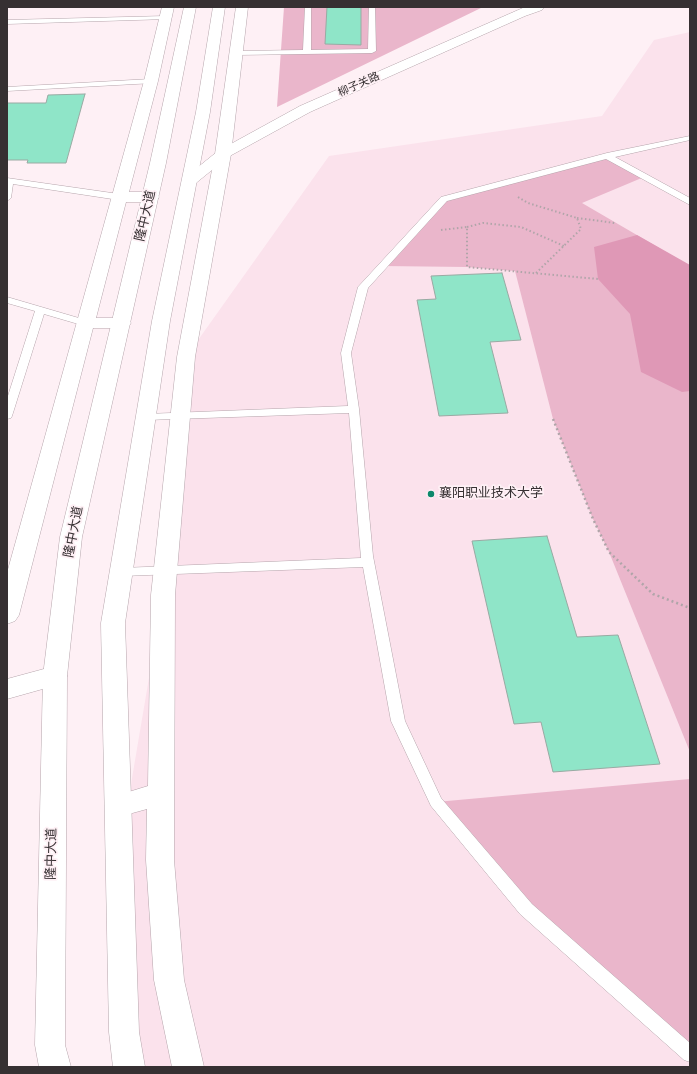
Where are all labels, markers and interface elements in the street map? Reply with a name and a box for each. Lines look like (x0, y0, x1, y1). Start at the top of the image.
street label: 柳子关路 (336, 70, 382, 100)
street label: 隆中大道 (133, 189, 159, 243)
place label: 襄阳职业技术大学 (439, 486, 543, 502)
marker: 襄阳职业技术大学 (426, 489, 436, 499)
street label: 隆中大道 (61, 505, 87, 559)
street label: 隆中大道 (44, 828, 60, 880)

